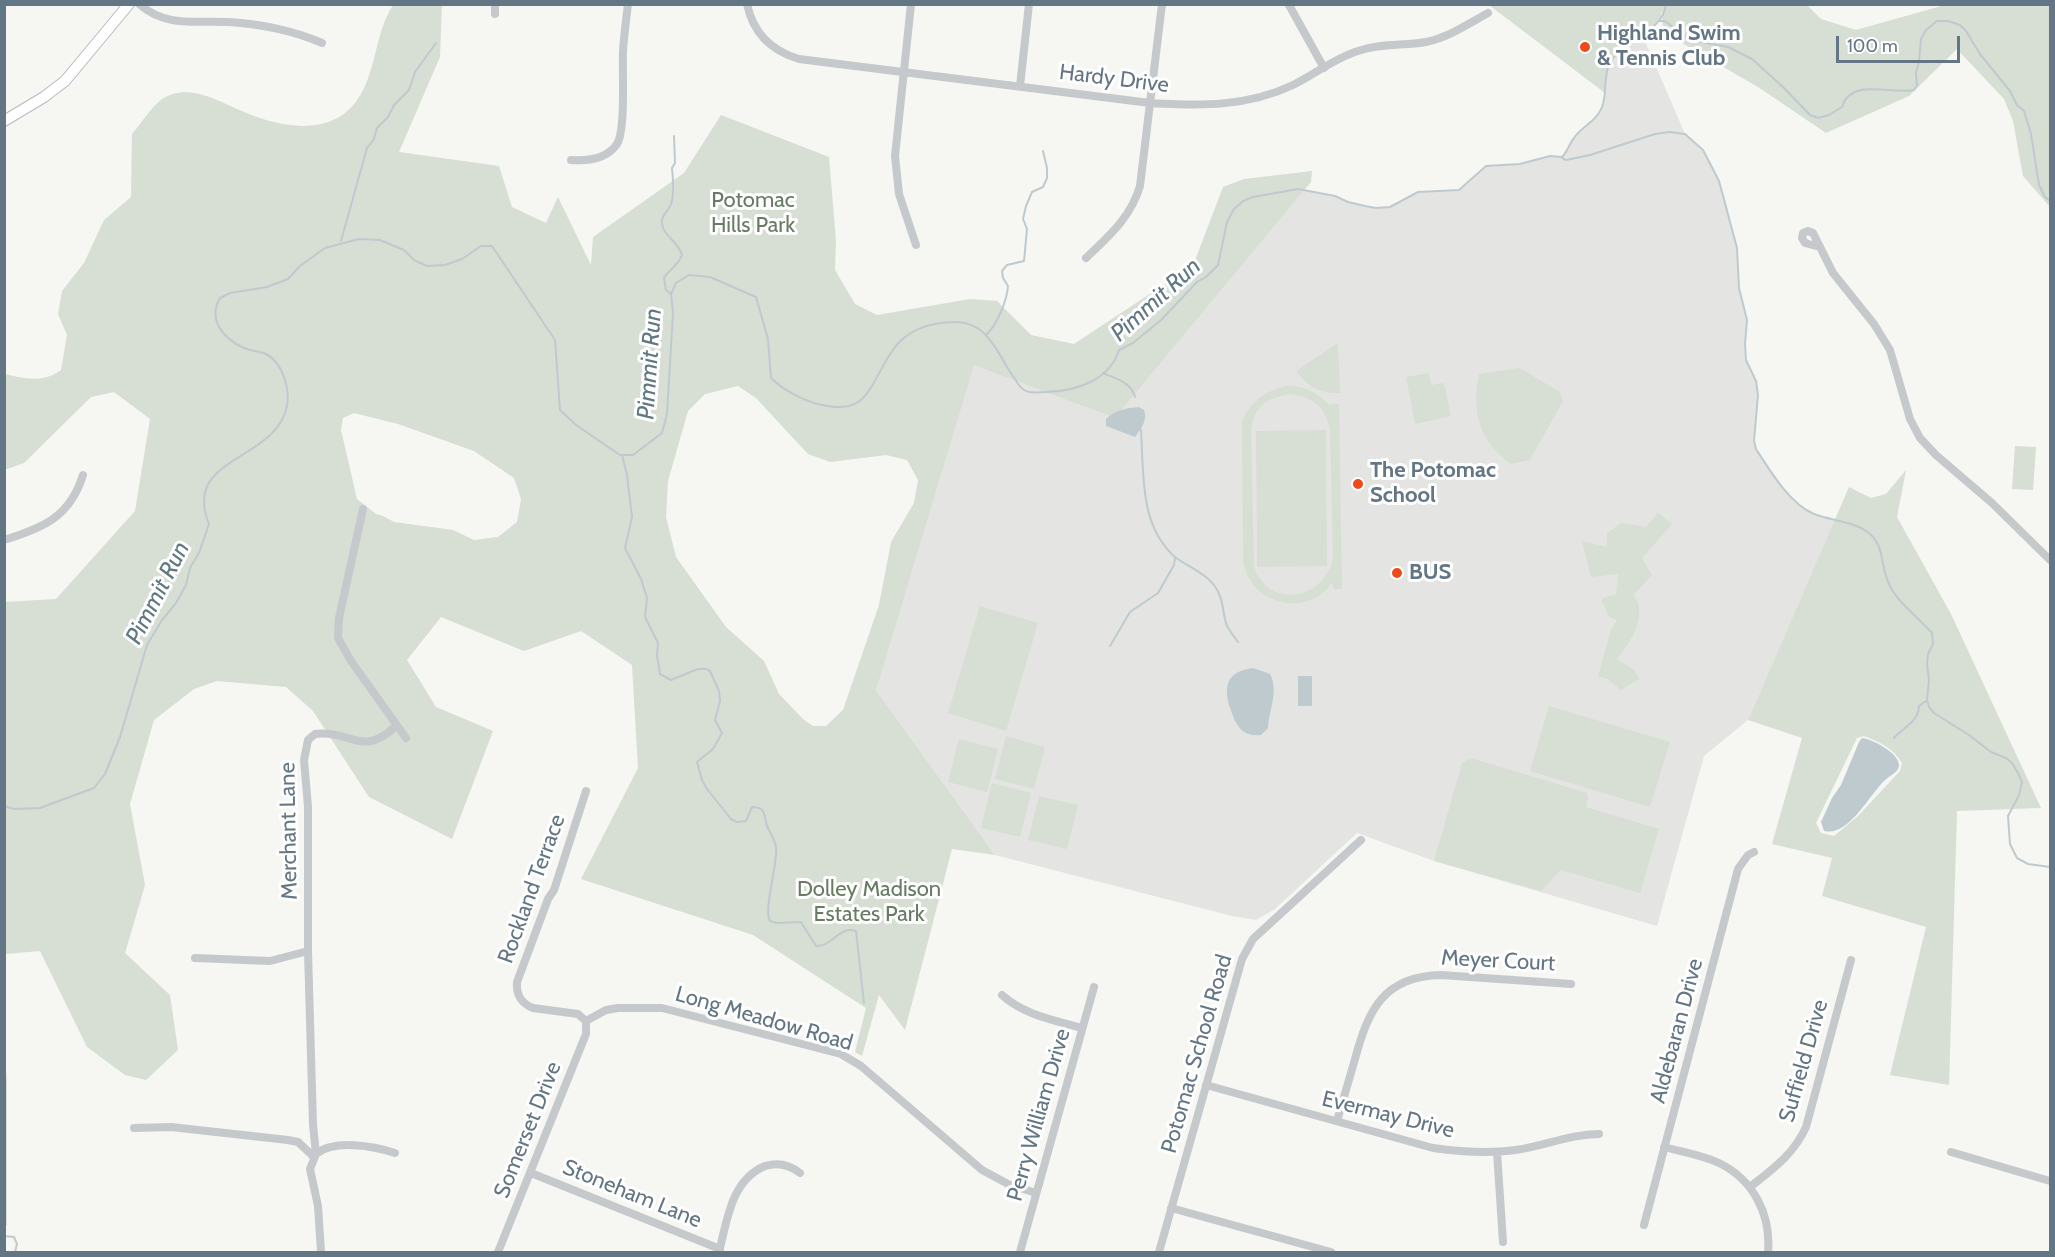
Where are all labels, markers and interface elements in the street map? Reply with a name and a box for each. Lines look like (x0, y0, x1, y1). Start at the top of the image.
place label: Highland Swim & Tennis Club (1597, 21, 1741, 72)
scale bar (1839, 24, 1964, 62)
text: 100 m (1847, 35, 1898, 57)
marker: Highland Swim & Tennis Club (1578, 40, 1592, 54)
street label: Hardy Drive (1058, 59, 1170, 99)
park label: Potomac Hills Park (711, 188, 795, 240)
water label: Pimmit Run (1105, 252, 1207, 348)
water label: Pimmit Run (632, 308, 668, 420)
place label: The Potomac School (1370, 458, 1496, 510)
marker: The Potomac School (1351, 477, 1365, 491)
water label: Pimmit Run (120, 537, 196, 649)
place label: BUS (1409, 560, 1451, 586)
marker: BUS (1390, 566, 1404, 580)
street label: Merchant Lane (275, 762, 303, 900)
street label: Rockland Terrace (493, 811, 571, 967)
park label: Dolley Madison Estates Park (797, 877, 941, 928)
street label: Meyer Court (1440, 945, 1556, 977)
street label: Potomac School Road (1156, 952, 1238, 1156)
street label: Aldebaran Drive (1645, 956, 1709, 1106)
street label: Long Meadow Road (672, 981, 856, 1057)
street label: Suffield Drive (1774, 997, 1834, 1125)
street label: Perry William Drive (1002, 1026, 1076, 1204)
street label: Somerset Drive (489, 1058, 567, 1202)
street label: Evermay Drive (1319, 1086, 1457, 1144)
street label: Stoneham Lane (559, 1154, 705, 1234)

